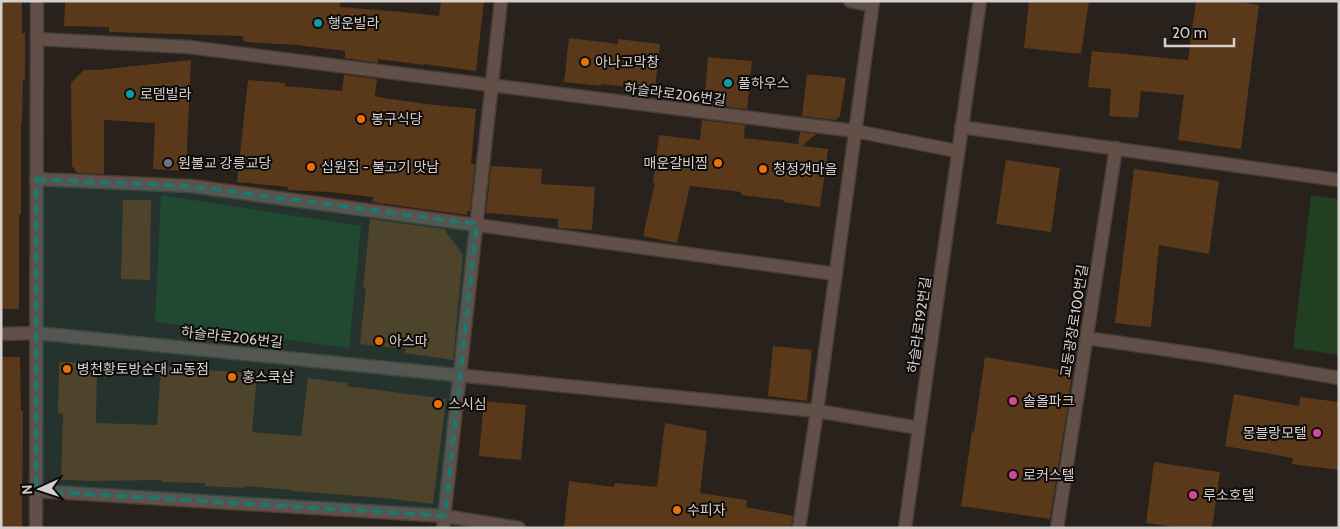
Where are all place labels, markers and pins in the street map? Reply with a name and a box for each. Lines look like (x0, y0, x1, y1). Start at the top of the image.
place label: 행운빌라 (328, 14, 380, 32)
marker: 행운빌라 (312, 17, 324, 29)
place label: 아나고막창 (595, 53, 660, 71)
marker: 아나고막창 (579, 56, 591, 68)
place label: 풀하우스 (738, 74, 790, 92)
marker: 풀하우스 (722, 77, 734, 89)
place label: 로뎀빌라 (140, 85, 192, 103)
marker: 로뎀빌라 (124, 88, 136, 100)
place label: 봉구식당 (371, 110, 423, 128)
marker: 봉구식당 (355, 113, 367, 125)
place label: 원불교 강릉교당 (178, 154, 271, 172)
place label: 매운갈비찜 (644, 154, 708, 172)
marker: 원불교 강릉교당 (162, 157, 174, 169)
marker: 매운갈비찜 (712, 157, 724, 169)
place label: 십원집 - 불고기 맛남 (321, 158, 440, 176)
place label: 청정갯마을 (773, 160, 838, 178)
marker: 십원집 - 불고기 맛남 (305, 161, 317, 173)
marker: 청정갯마을 (757, 163, 769, 175)
place label: 아스따 (389, 332, 428, 350)
marker: 아스따 (373, 335, 385, 347)
place label: 병천황토방순대 교동점 (77, 360, 209, 378)
marker: 병천황토방순대 교동점 (61, 363, 73, 375)
place label: 홍스쿡샵 (242, 368, 294, 386)
marker: 홍스쿡샵 (226, 371, 238, 383)
place label: 솔올파크 (1023, 392, 1075, 410)
place label: 스시심 (448, 395, 487, 413)
marker: 솔올파크 (1007, 395, 1019, 407)
marker: 스시심 (432, 398, 444, 410)
place label: 몽블랑모텔 (1243, 424, 1307, 442)
marker: 몽블랑모텔 (1311, 427, 1323, 439)
place label: 로커스텔 (1023, 466, 1075, 484)
marker: 로커스텔 (1007, 469, 1019, 481)
place label: 루소호텔 (1203, 486, 1255, 504)
marker: 루소호텔 (1187, 489, 1199, 501)
place label: 수피자 (687, 501, 726, 519)
marker: 수피자 (671, 504, 683, 516)

